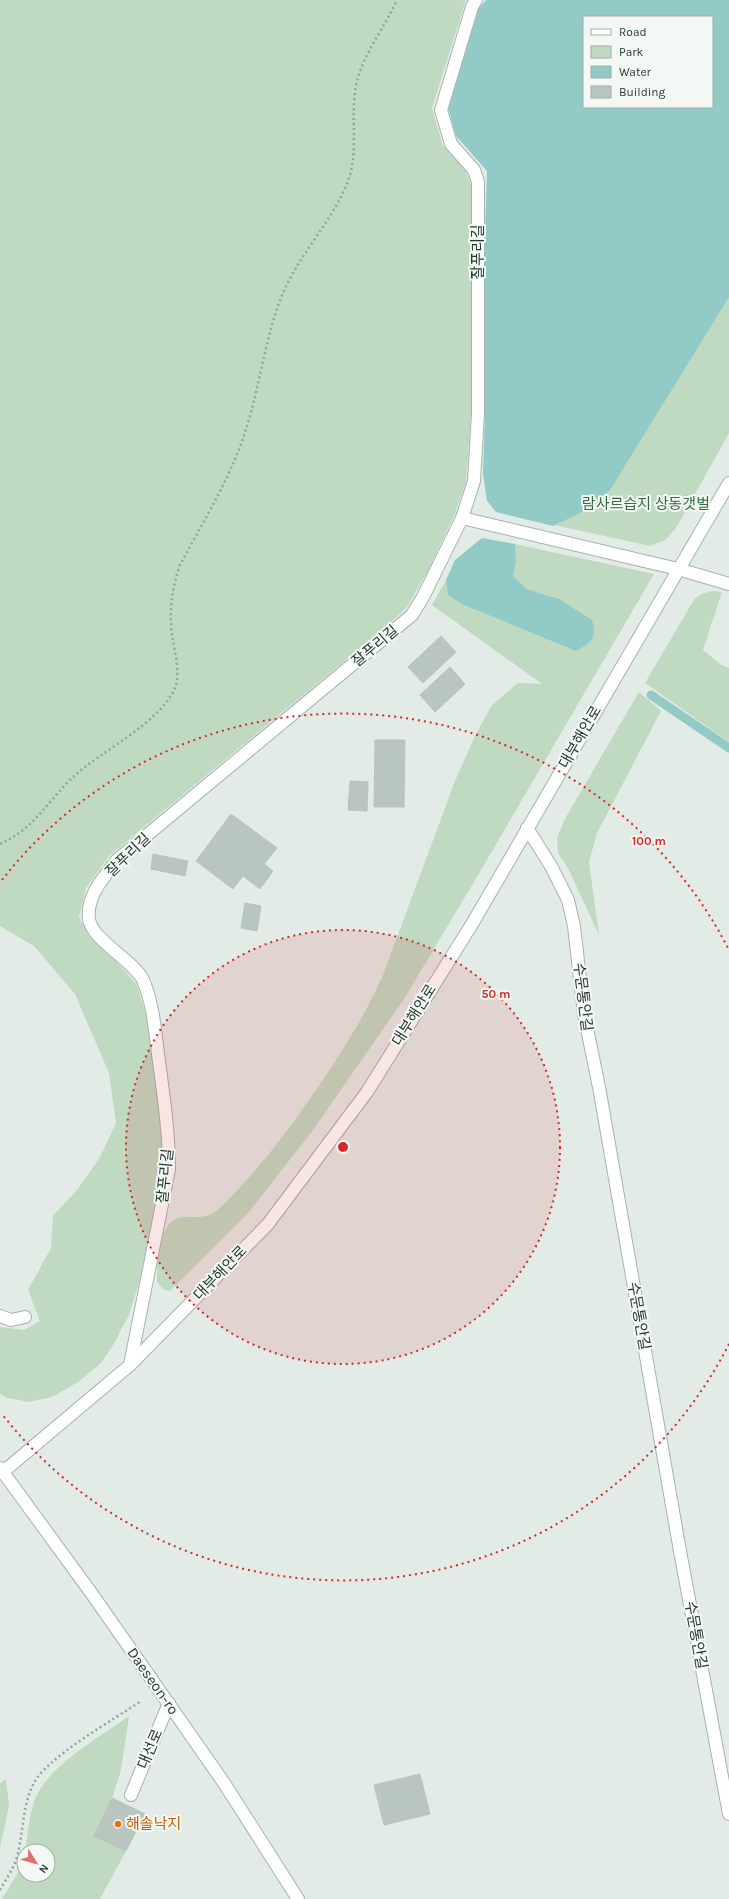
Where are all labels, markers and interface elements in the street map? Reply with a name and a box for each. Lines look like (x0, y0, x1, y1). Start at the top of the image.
legend (583, 16, 713, 108)
text: Road (619, 25, 647, 39)
text: Park (619, 45, 644, 59)
text: Water (619, 65, 652, 79)
text: Building (619, 85, 666, 99)
street label: 잘푸리길 (469, 224, 487, 280)
park label: 람사르습지 상동갯벌 (582, 495, 710, 513)
street label: 잘푸리길 (348, 621, 402, 671)
street label: 대부해안로 (555, 703, 605, 771)
street label: 잘푸리길 (102, 829, 154, 881)
text: 100 m (632, 834, 666, 848)
street label: 수문통안길 (570, 962, 596, 1032)
street label: 대부해안로 (388, 981, 440, 1049)
text: 50 m (482, 987, 511, 1001)
centre of rings (336, 1140, 350, 1154)
street label: 잘푸리길 (153, 1148, 177, 1204)
street label: 대부해안로 (190, 1242, 250, 1304)
street label: 수문통안길 (624, 1280, 654, 1352)
street label: 수문통안길 (681, 1599, 711, 1671)
street label: Daeseon-ro (123, 1644, 183, 1718)
street label: 대선로 (134, 1726, 166, 1772)
place label: 해솔낙지 (126, 1815, 181, 1833)
marker: 해솔낙지 (113, 1819, 123, 1829)
north arrow (16, 1843, 56, 1883)
text: N (36, 1862, 51, 1876)

